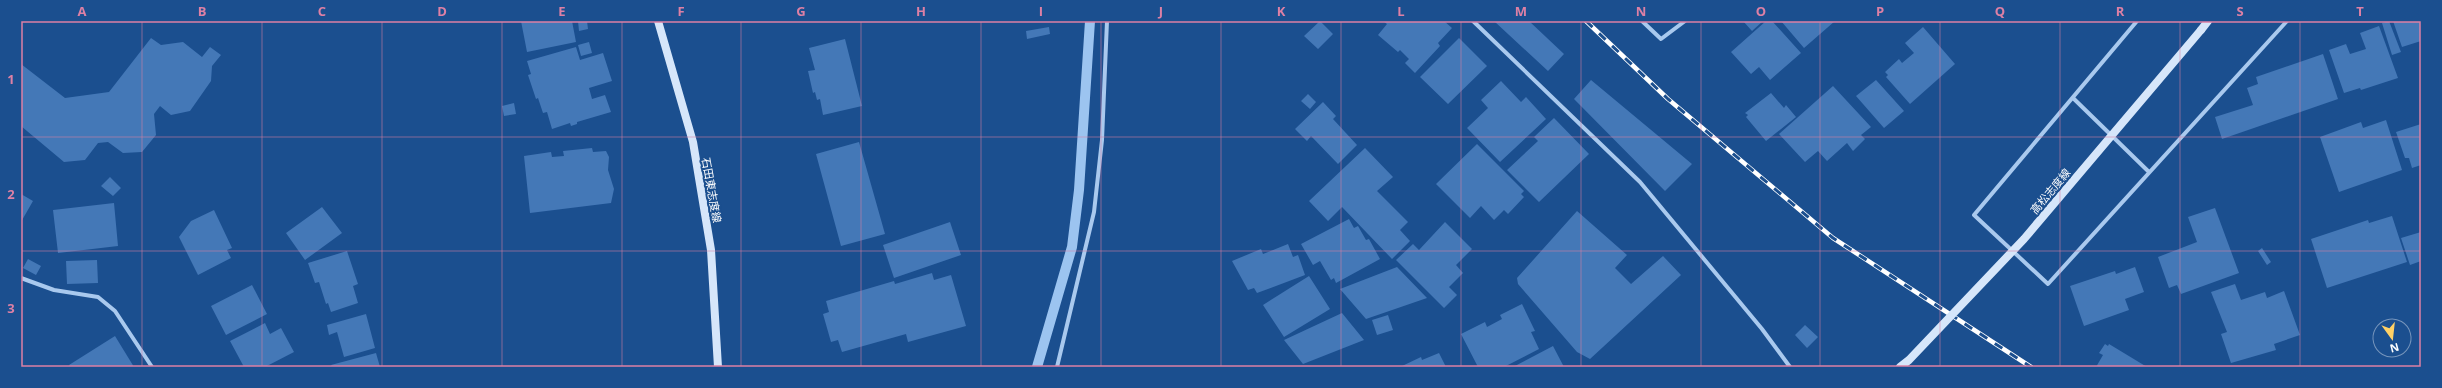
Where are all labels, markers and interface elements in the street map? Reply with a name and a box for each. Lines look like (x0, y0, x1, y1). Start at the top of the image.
text: A (78, 2, 87, 20)
text: B (198, 2, 207, 20)
text: C (318, 2, 326, 20)
text: D (437, 2, 447, 20)
text: E (558, 2, 566, 20)
text: F (677, 2, 685, 20)
text: G (796, 2, 806, 20)
text: H (916, 2, 926, 20)
text: I (1039, 2, 1043, 20)
text: J (1158, 2, 1163, 20)
text: K (1277, 2, 1286, 20)
text: L (1397, 2, 1405, 20)
text: M (1515, 2, 1527, 20)
text: N (1636, 2, 1646, 20)
text: O (1756, 2, 1766, 20)
text: P (1876, 2, 1884, 20)
text: Q (1995, 2, 2005, 20)
text: R (2116, 2, 2125, 20)
text: S (2236, 2, 2244, 20)
text: T (2356, 2, 2364, 20)
text: 1 (7, 70, 15, 88)
street label: 石田東志度線 (699, 156, 725, 224)
street label: 高松志度線 (2027, 165, 2073, 217)
text: 2 (7, 185, 15, 203)
text: 3 (7, 299, 15, 317)
north arrow (2372, 318, 2412, 358)
text: N (2388, 340, 2401, 357)

